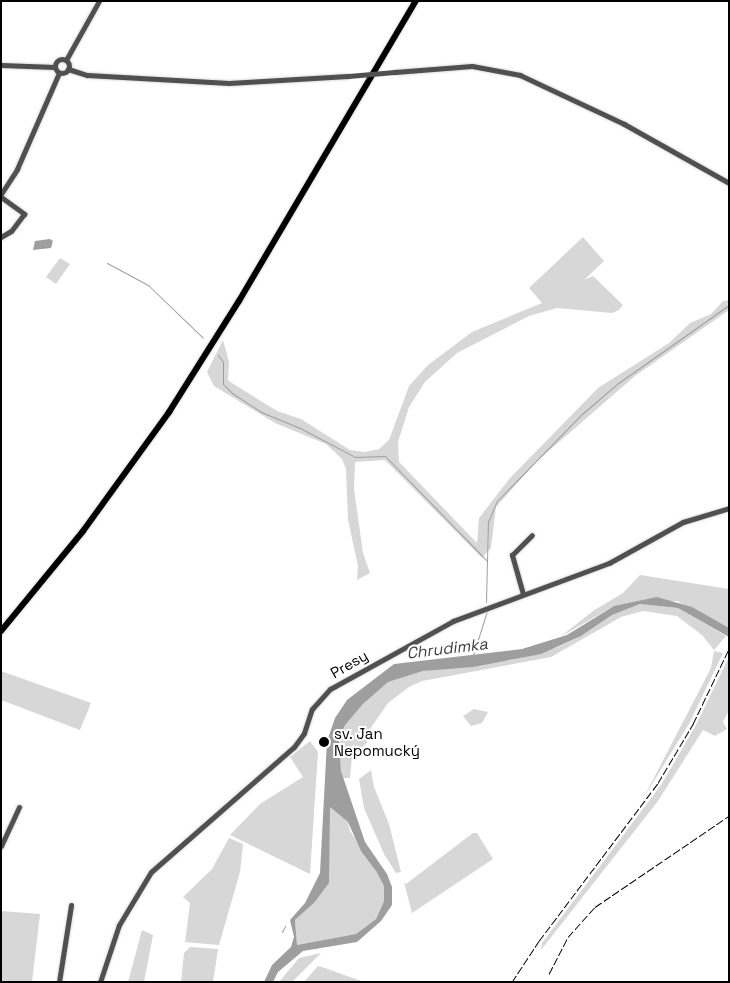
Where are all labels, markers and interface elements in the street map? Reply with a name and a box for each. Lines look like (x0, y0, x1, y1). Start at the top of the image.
water label: Chrudimka (405, 635, 489, 663)
street label: Presy (327, 646, 371, 682)
place label: sv. Jan Nepomucký (334, 724, 420, 759)
marker: sv. Jan Nepomucký (318, 736, 330, 748)

